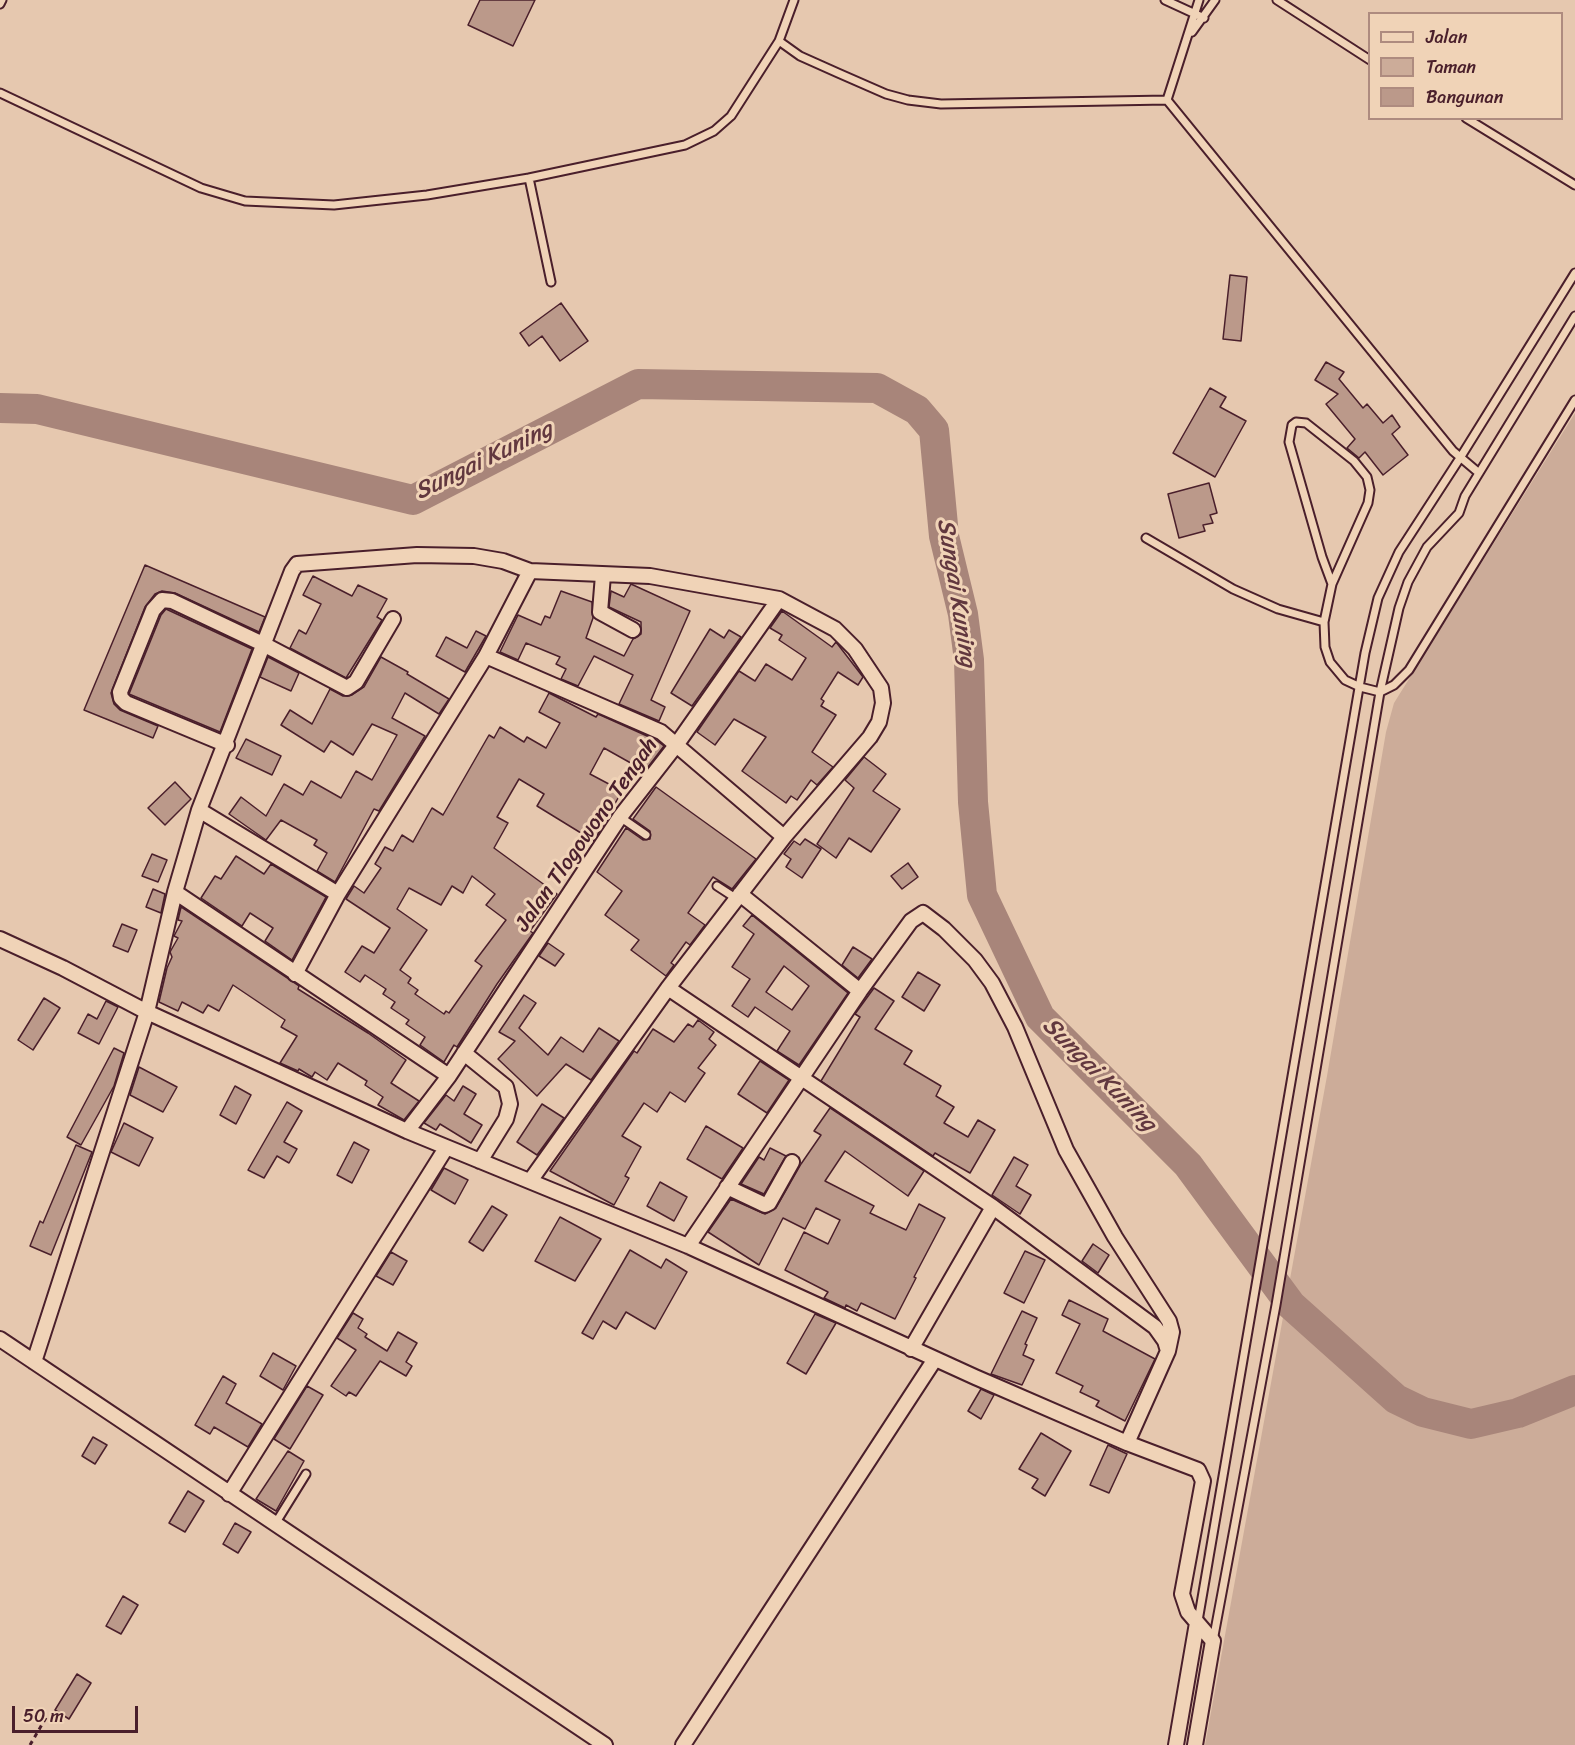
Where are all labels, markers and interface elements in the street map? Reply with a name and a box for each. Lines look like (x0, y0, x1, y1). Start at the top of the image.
legend (1368, 12, 1563, 120)
text: Jalan (1426, 21, 1467, 53)
text: Taman (1426, 51, 1476, 83)
text: Bangunan (1426, 81, 1503, 113)
water label: Sungai Kuning (410, 415, 558, 507)
water label: Sungai Kuning (930, 517, 982, 669)
street label: Jalan Tlogowono Tengah (510, 733, 664, 937)
water label: Sungai Kuning (1036, 1012, 1162, 1138)
scale bar (15, 1694, 141, 1732)
text: 50 m (23, 1700, 64, 1732)

